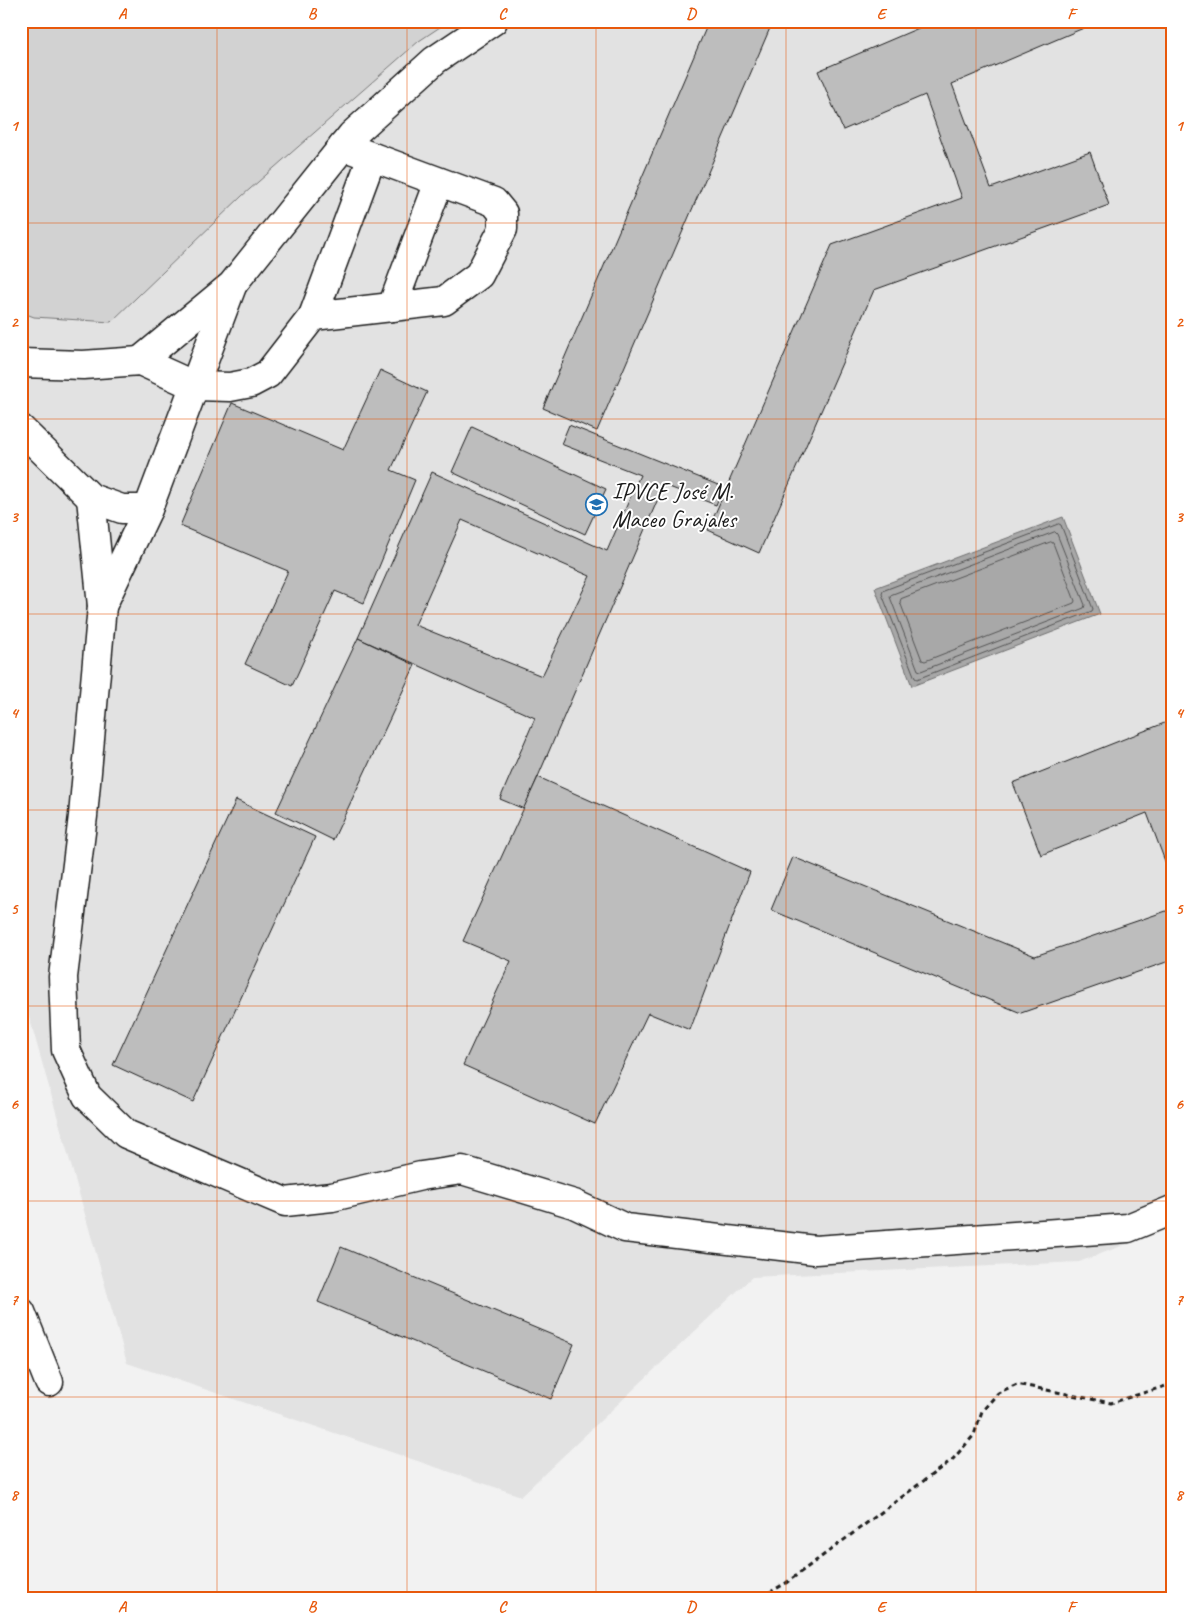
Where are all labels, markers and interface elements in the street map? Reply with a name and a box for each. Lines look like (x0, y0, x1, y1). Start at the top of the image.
text: A (118, 4, 128, 24)
text: B (308, 4, 318, 24)
text: C (498, 4, 508, 24)
text: D (686, 4, 697, 24)
text: E (877, 4, 888, 24)
text: F (1067, 4, 1078, 24)
text: 1 (10, 116, 19, 136)
text: 1 (1175, 116, 1184, 136)
text: 2 (10, 312, 19, 332)
text: 2 (1175, 312, 1184, 332)
place label: IPVCE José M. Maceo Grajales (612, 476, 738, 534)
school or university icon: IPVCE José M. Maceo Grajales (584, 493, 608, 517)
text: 3 (10, 507, 19, 527)
text: 3 (1175, 507, 1184, 527)
text: 4 (10, 703, 19, 723)
text: 4 (1175, 703, 1184, 723)
text: 5 (11, 899, 20, 919)
text: 5 (1176, 899, 1185, 919)
text: 6 (10, 1094, 19, 1114)
text: 6 (1175, 1094, 1184, 1114)
text: 7 (10, 1290, 19, 1310)
text: 7 (1175, 1290, 1184, 1310)
text: 8 (10, 1485, 19, 1505)
text: 8 (1175, 1485, 1184, 1505)
text: A (118, 1597, 128, 1617)
text: B (308, 1597, 318, 1617)
text: C (498, 1597, 508, 1617)
text: D (686, 1597, 697, 1617)
text: E (877, 1597, 888, 1617)
text: F (1067, 1597, 1078, 1617)

